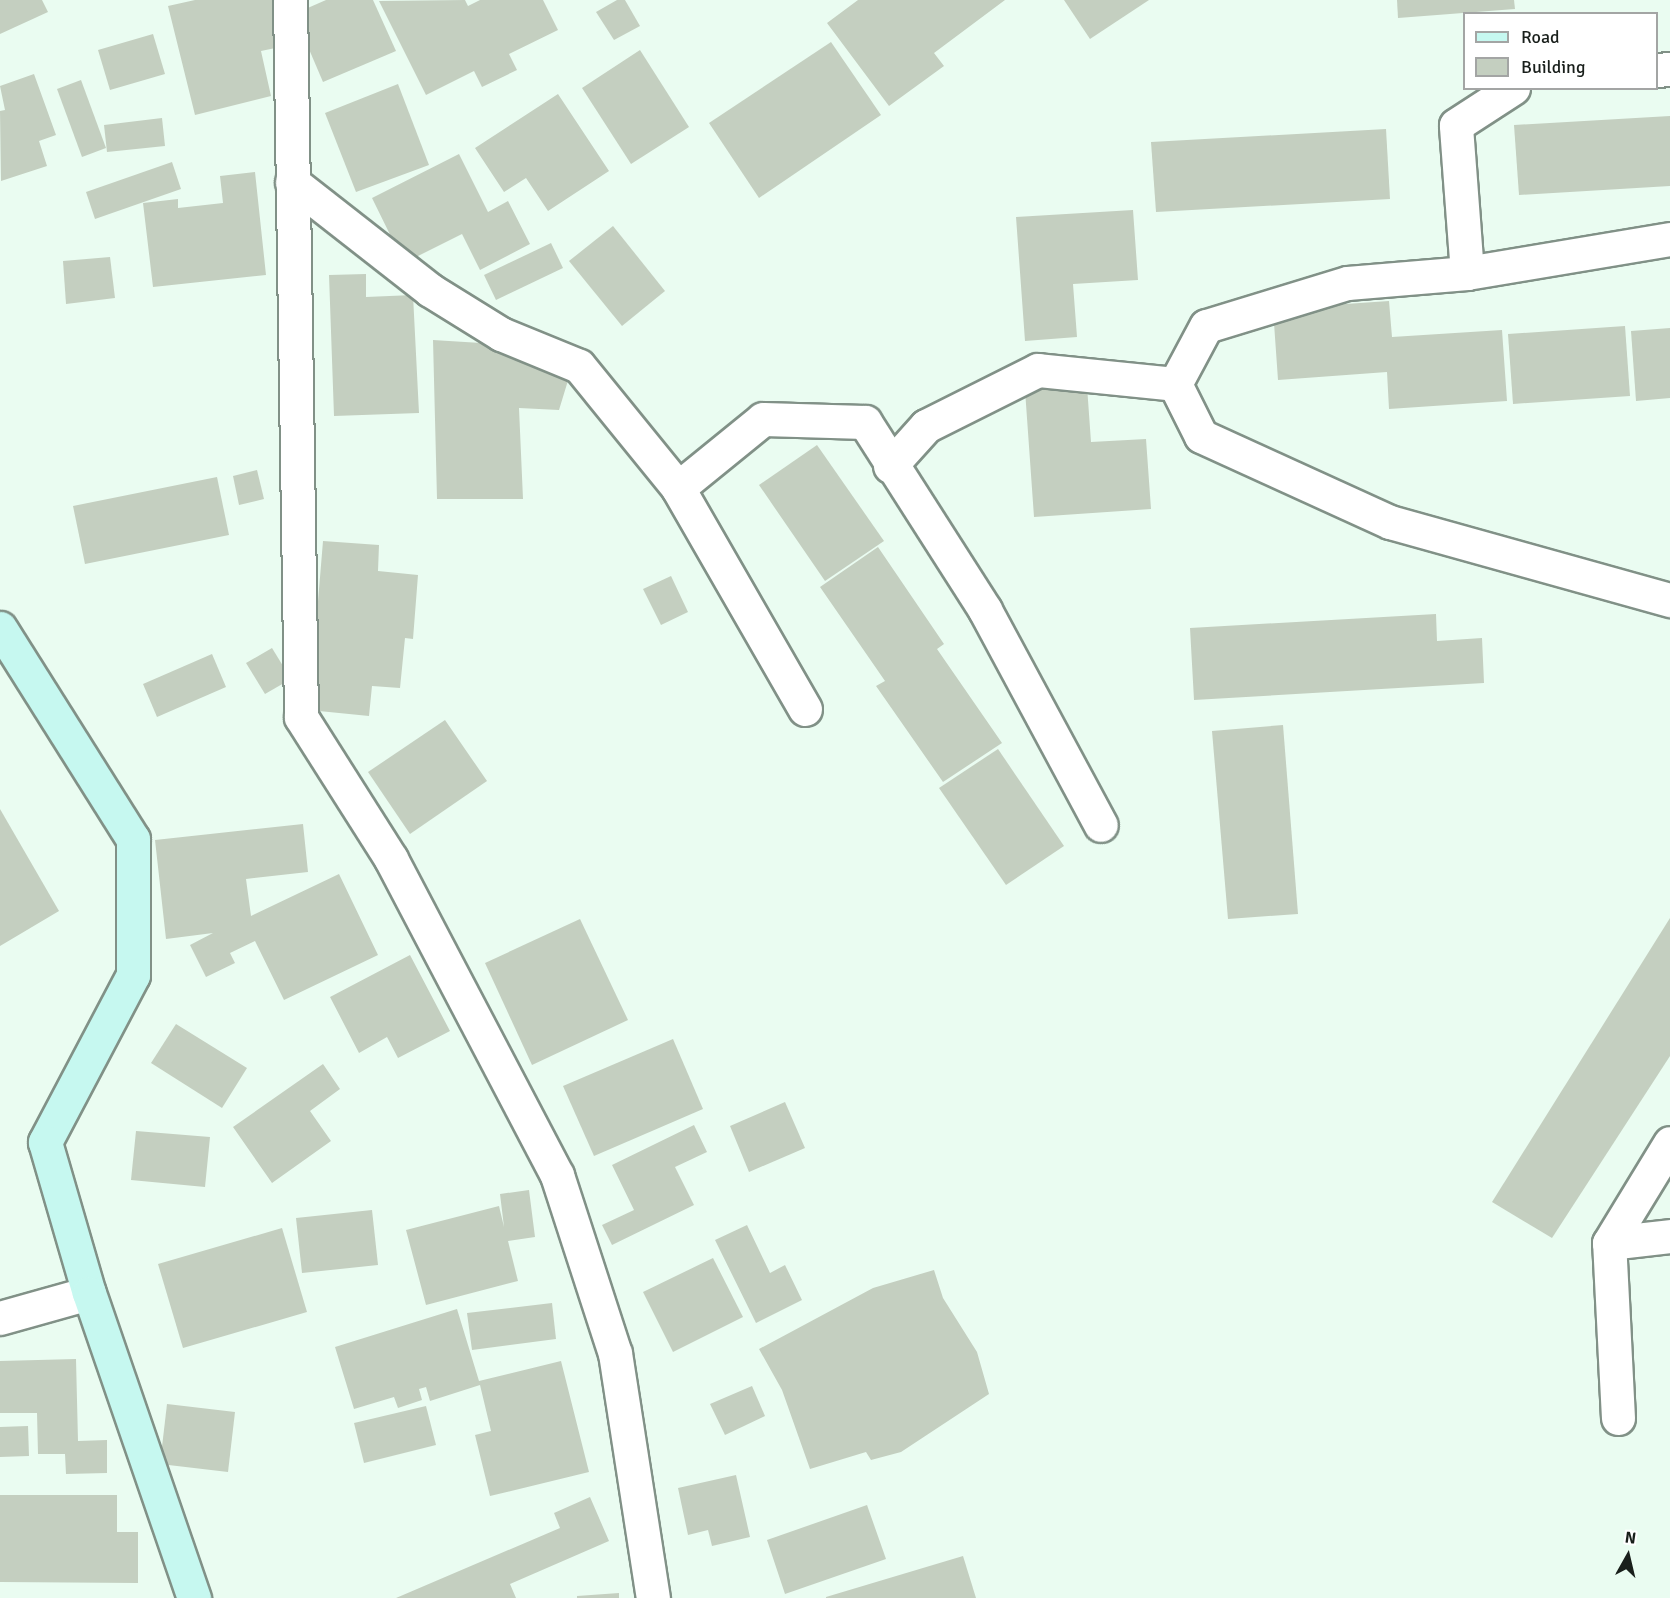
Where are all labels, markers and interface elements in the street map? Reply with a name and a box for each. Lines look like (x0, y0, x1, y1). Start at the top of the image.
legend (1463, 12, 1658, 90)
text: Road (1521, 26, 1560, 48)
text: Building (1521, 56, 1585, 78)
north arrow (1598, 1526, 1658, 1586)
text: N (1624, 1527, 1637, 1549)

